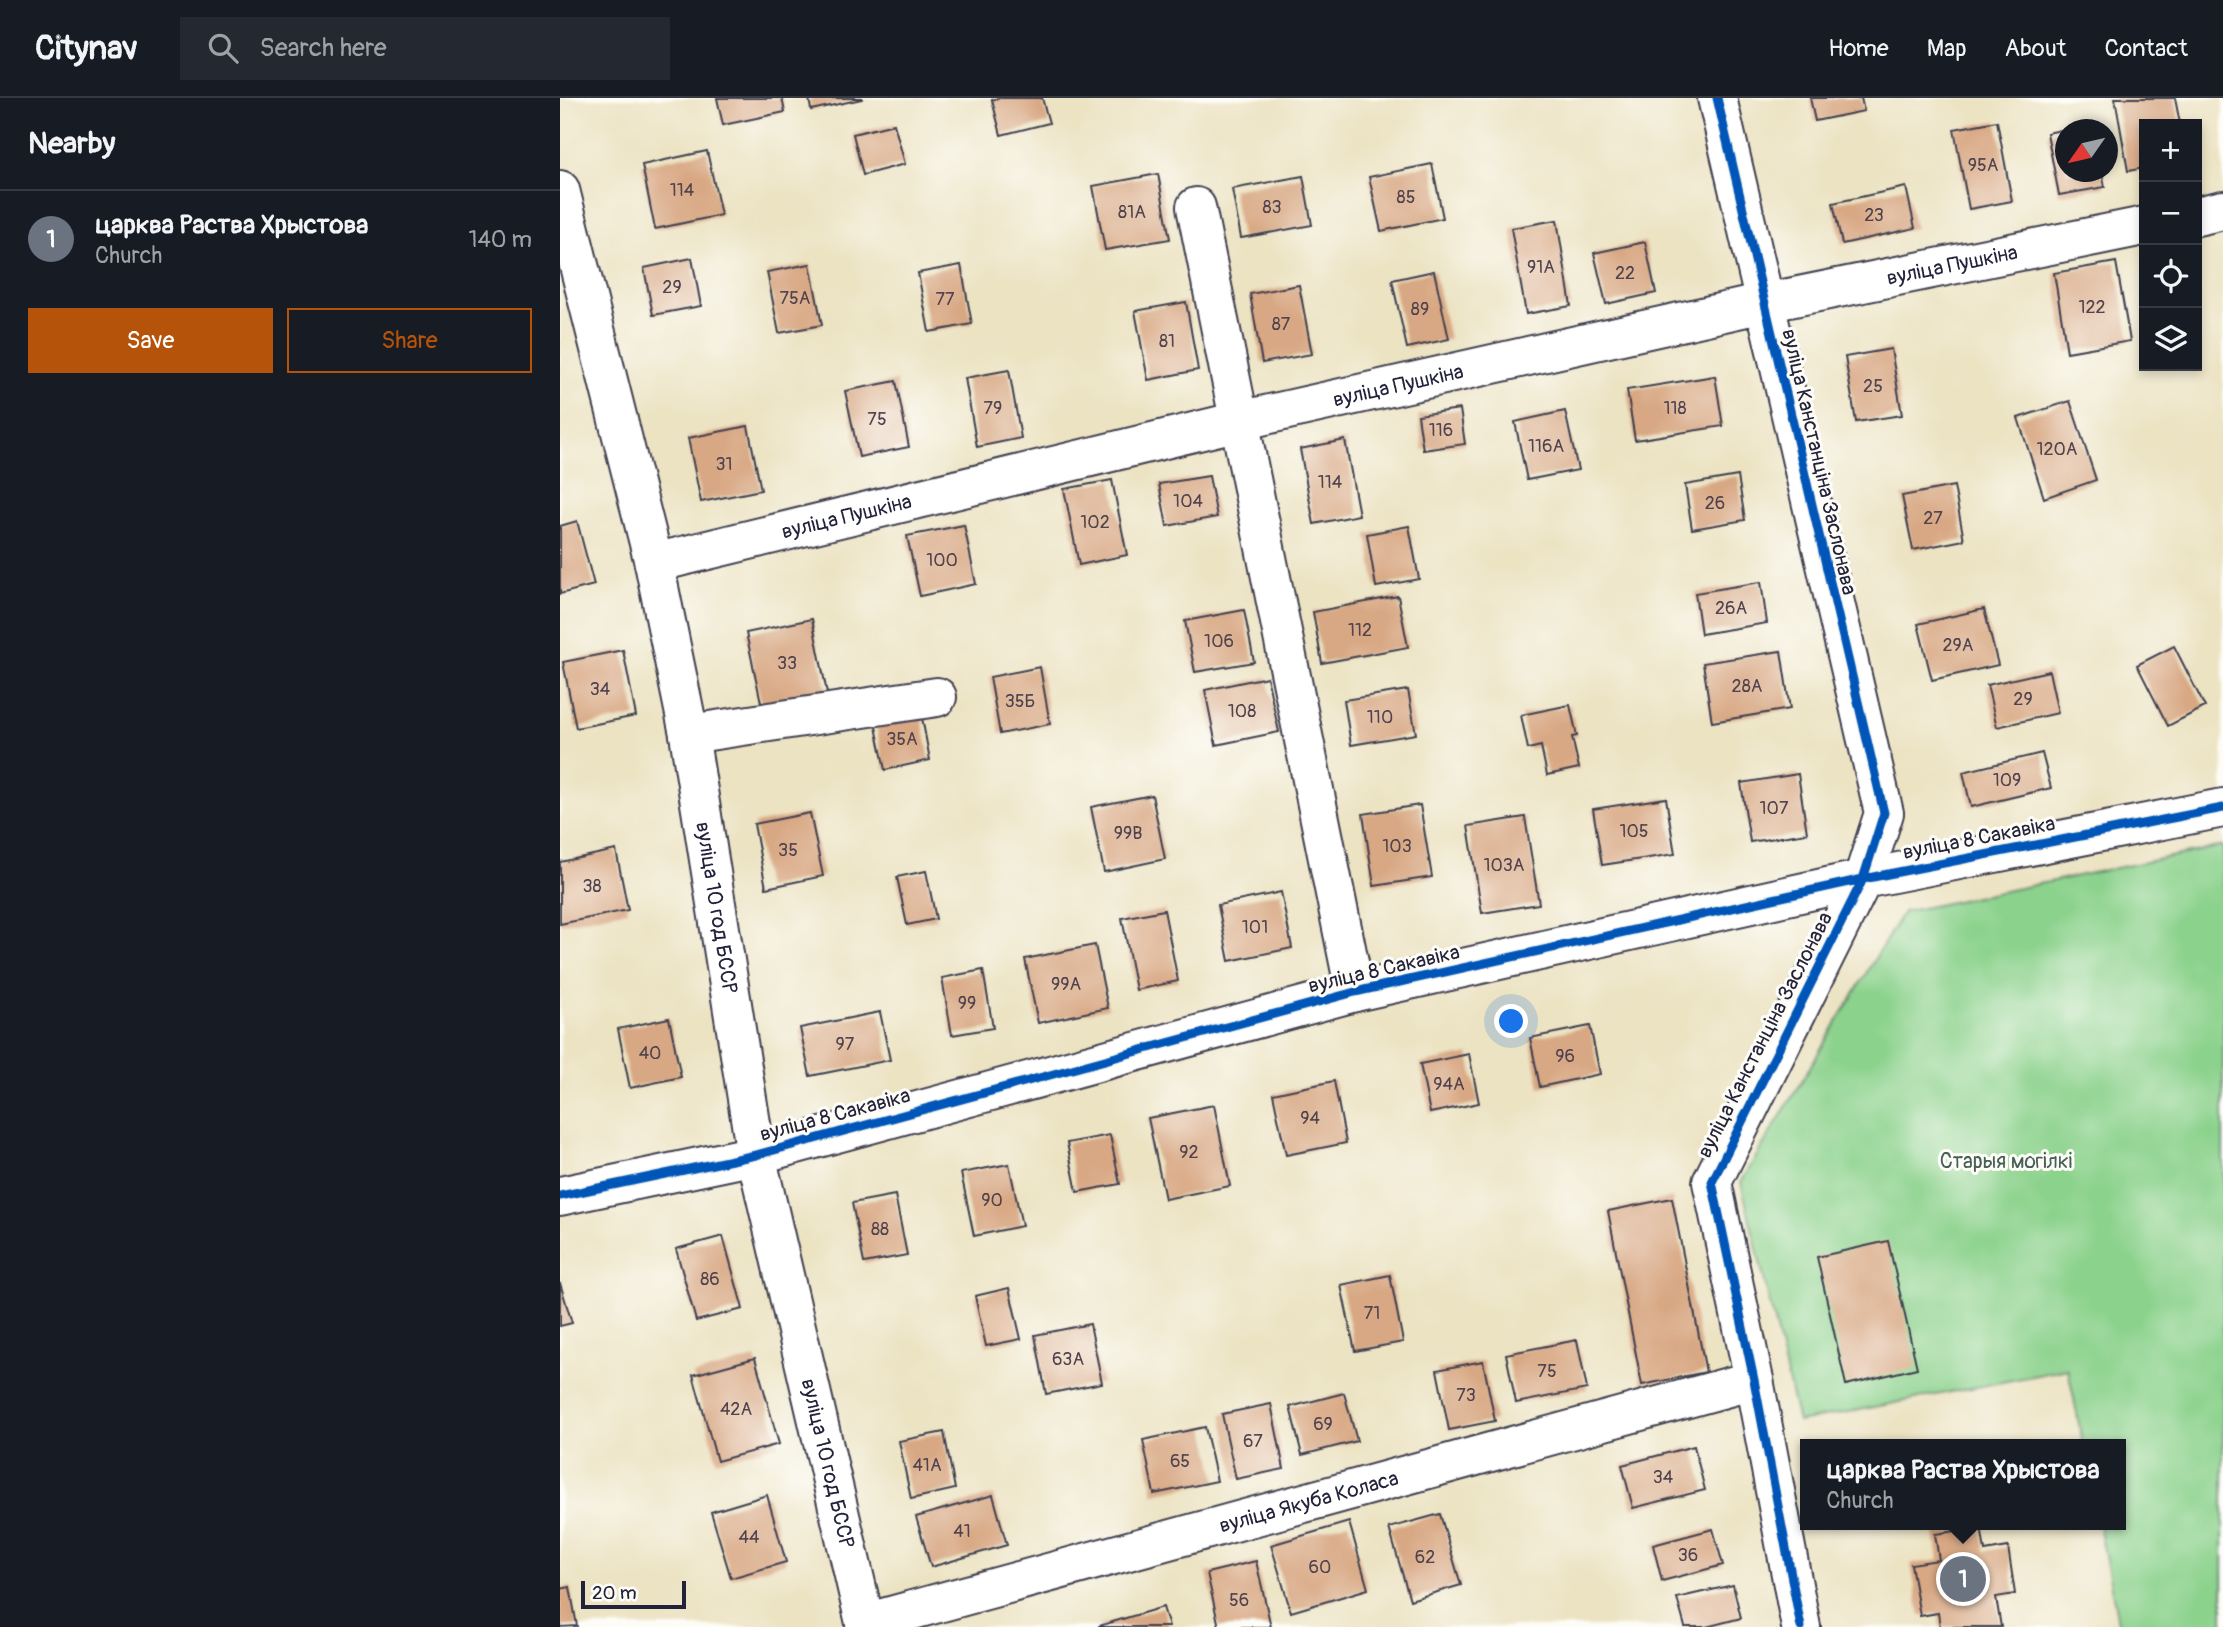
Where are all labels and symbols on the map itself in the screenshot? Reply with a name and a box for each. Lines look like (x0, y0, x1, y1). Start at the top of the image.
north arrow (2055, 119, 2118, 182)
house number: 95А (1968, 154, 1999, 177)
house number: 114 (670, 179, 695, 202)
house number: 85 (1397, 186, 1415, 209)
house number: 83 (1262, 196, 1282, 219)
house number: 81А (1118, 201, 1146, 224)
house number: 23 (1864, 204, 1884, 227)
street label: вуліца Пушкіна (1884, 238, 2020, 291)
house number: 91А (1527, 256, 1555, 279)
house number: 22 (1615, 262, 1635, 285)
house number: 29 (662, 276, 682, 299)
house number: 75А (780, 287, 811, 310)
house number: 77 (935, 288, 955, 311)
house number: 122 (2078, 296, 2106, 319)
house number: 89 (1411, 298, 1429, 321)
house number: 87 (1272, 313, 1291, 336)
street label: вуліца Канстанціна Заслонава (1775, 326, 1863, 598)
house number: 81 (1159, 330, 1175, 353)
street label: вуліца Пушкіна (1330, 358, 1466, 413)
house number: 25 (1863, 375, 1883, 398)
house number: 79 (984, 397, 1002, 420)
house number: 118 (1663, 397, 1687, 420)
house number: 75 (867, 408, 887, 431)
house number: 116 (1429, 419, 1453, 442)
house number: 116А (1528, 435, 1564, 458)
house number: 120А (2036, 438, 2078, 461)
house number: 31 (715, 453, 733, 476)
house number: 114 (1318, 471, 1343, 494)
street label: вуліца Пушкіна (779, 488, 914, 545)
house number: 104 (1173, 490, 1203, 513)
house number: 26 (1705, 492, 1725, 515)
house number: 27 (1923, 507, 1943, 530)
house number: 102 (1080, 511, 1110, 534)
house number: 100 (926, 549, 958, 572)
house number: 26А (1715, 597, 1747, 620)
house number: 112 (1348, 619, 1372, 642)
house number: 106 (1204, 630, 1234, 653)
house number: 29А (1942, 634, 1974, 657)
house number: 33 (777, 652, 797, 675)
house number: 28А (1732, 675, 1763, 698)
house number: 34 (590, 678, 611, 701)
house number: 29 (2013, 688, 2033, 711)
house number: 35Б (1005, 690, 1035, 713)
house number: 108 (1228, 700, 1256, 723)
house number: 110 (1367, 706, 1393, 729)
house number: 35А (886, 728, 918, 751)
house number: 109 (1993, 769, 2021, 792)
house number: 107 (1760, 797, 1789, 820)
street label: вуліца 8 Сакавіка (1900, 810, 2058, 866)
street label: вуліца 10 год БССР (690, 820, 744, 996)
house number: 105 (1619, 820, 1649, 843)
house number: 99В (1114, 822, 1142, 845)
house number: 103 (1382, 835, 1412, 858)
house number: 35 (778, 839, 798, 862)
house number: 103А (1483, 854, 1525, 877)
house number: 38 (582, 875, 602, 898)
street label: вуліца Канстанціна Заслонава (1691, 908, 1839, 1162)
house number: 101 (1242, 916, 1268, 939)
street label: вуліца 8 Сакавіка (1306, 938, 1462, 1000)
house number: 99А (1051, 973, 1081, 996)
house number: 99 (958, 992, 976, 1015)
your location (1494, 1004, 1528, 1038)
house number: 97 (836, 1033, 855, 1056)
house number: 40 (639, 1042, 661, 1065)
house number: 96 (1555, 1045, 1575, 1068)
house number: 94А (1433, 1073, 1465, 1096)
street label: вуліца 8 Сакавіка (757, 1082, 913, 1148)
house number: 94 (1300, 1107, 1320, 1130)
house number: 92 (1179, 1141, 1199, 1164)
park label: Старыя могілкі (1940, 1148, 2073, 1175)
house number: 90 (981, 1189, 1003, 1212)
house number: 88 (871, 1218, 889, 1241)
house number: 86 (700, 1268, 720, 1291)
house number: 71 (1364, 1302, 1380, 1325)
house number: 63А (1052, 1348, 1084, 1371)
house number: 75 (1537, 1360, 1557, 1383)
street label: вуліца 10 год БССР (795, 1376, 861, 1551)
house number: 73 (1456, 1384, 1476, 1407)
house number: 42А (720, 1398, 752, 1421)
house number: 69 (1313, 1413, 1333, 1436)
house number: 67 (1243, 1430, 1263, 1453)
house number: 65 (1170, 1450, 1190, 1473)
house number: 41А (912, 1454, 942, 1477)
street label: вуліца Якуба Коласа (1216, 1464, 1401, 1539)
house number: 34 (1653, 1466, 1674, 1489)
house number: 41 (953, 1520, 971, 1543)
house number: 44 (739, 1526, 760, 1549)
house number: 36 (1678, 1544, 1698, 1567)
house number: 62 (1415, 1546, 1435, 1569)
pin: 1 (1940, 1553, 1986, 1605)
house number: 60 (1309, 1556, 1331, 1579)
scale bar (581, 1578, 686, 1610)
house number: 56 (1229, 1589, 1249, 1612)

